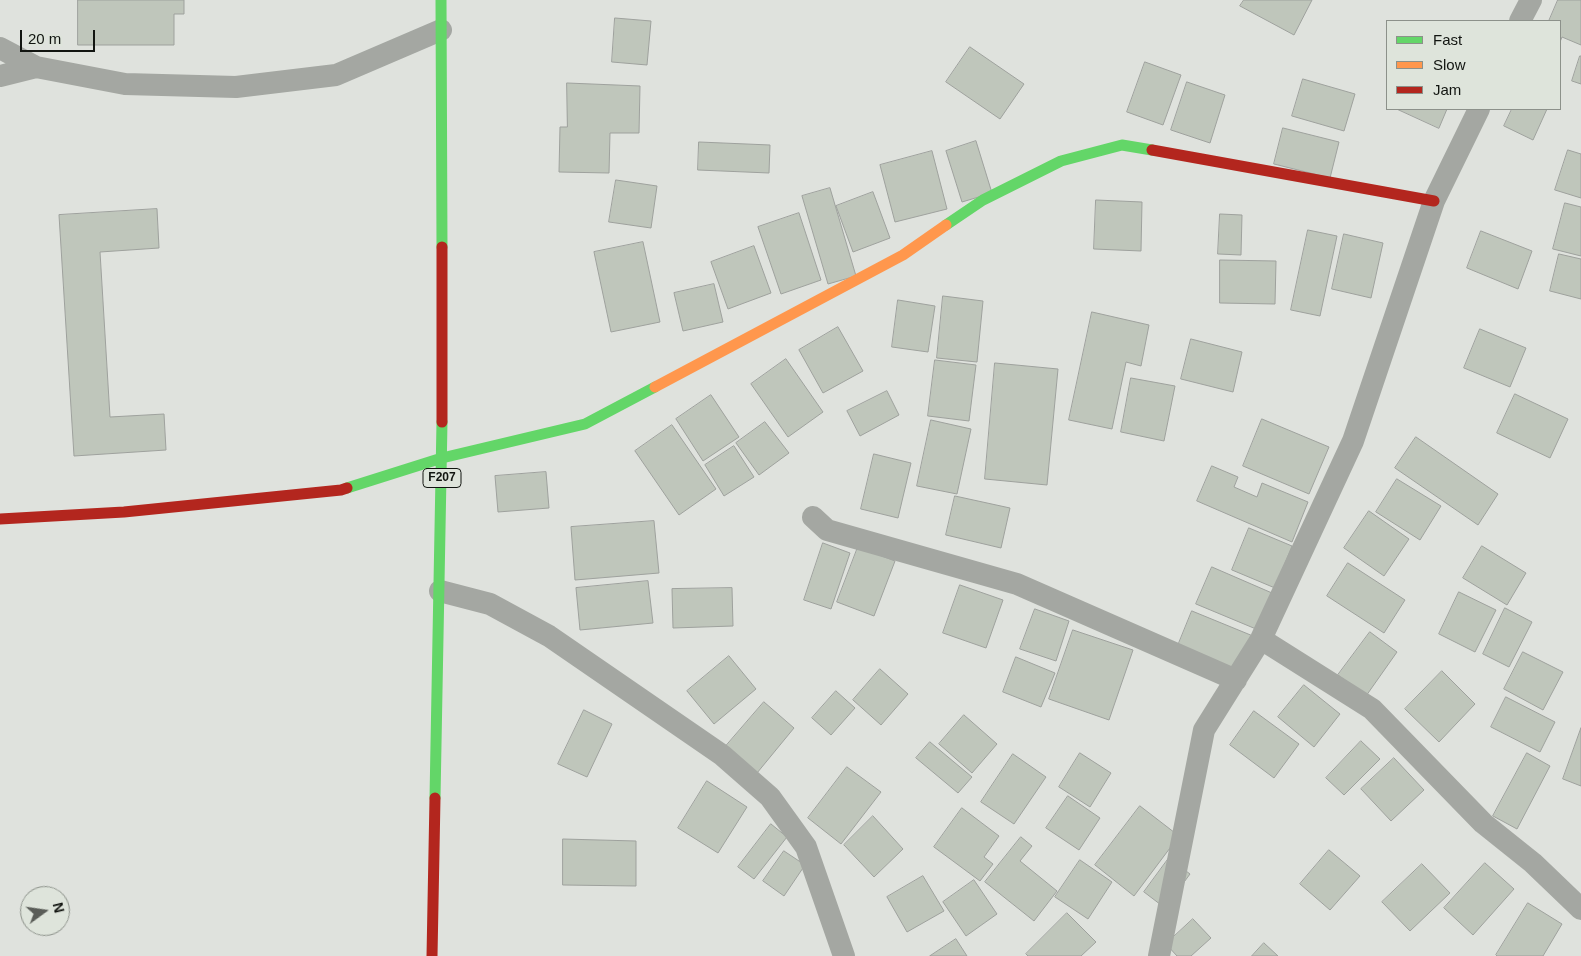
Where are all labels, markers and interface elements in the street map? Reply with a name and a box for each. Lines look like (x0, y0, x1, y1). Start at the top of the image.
scale bar (22, 20, 98, 52)
legend (1386, 20, 1561, 110)
text: 20 m (28, 30, 61, 47)
text: Fast (1433, 31, 1462, 48)
text: Slow (1433, 56, 1466, 73)
text: Jam (1433, 81, 1461, 98)
road number: F207 (423, 468, 461, 488)
north arrow (20, 886, 70, 936)
text: N (50, 901, 68, 914)

